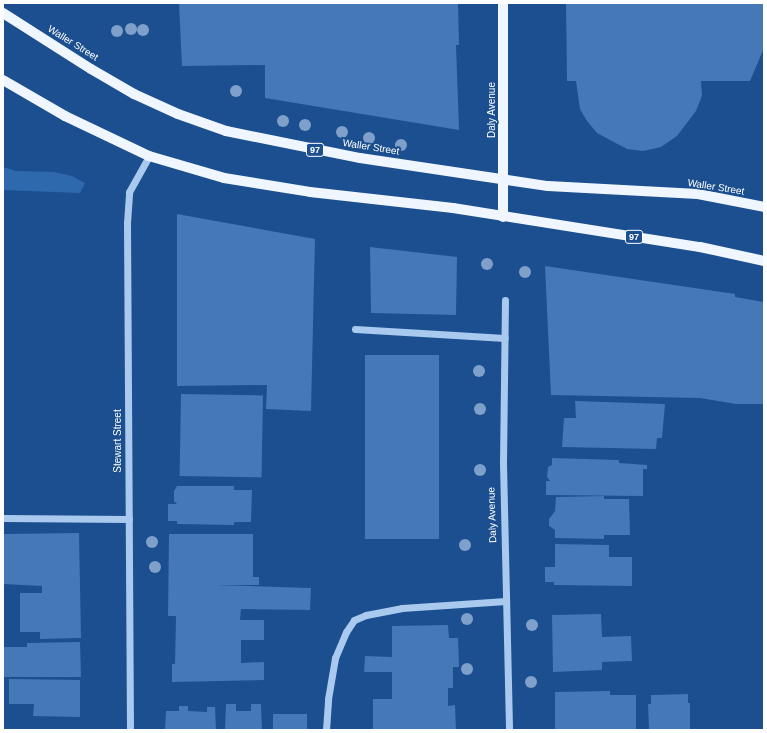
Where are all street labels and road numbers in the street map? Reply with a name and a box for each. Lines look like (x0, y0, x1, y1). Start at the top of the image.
street label: Waller Street (45, 23, 101, 63)
street label: Daly Avenue (486, 82, 498, 138)
street label: Waller Street (342, 137, 400, 157)
road number: 97 (305, 143, 325, 157)
street label: Waller Street (687, 177, 745, 197)
road number: 97 (624, 230, 644, 244)
street label: Stewart Street (112, 409, 124, 473)
street label: Daly Avenue (485, 487, 499, 543)

